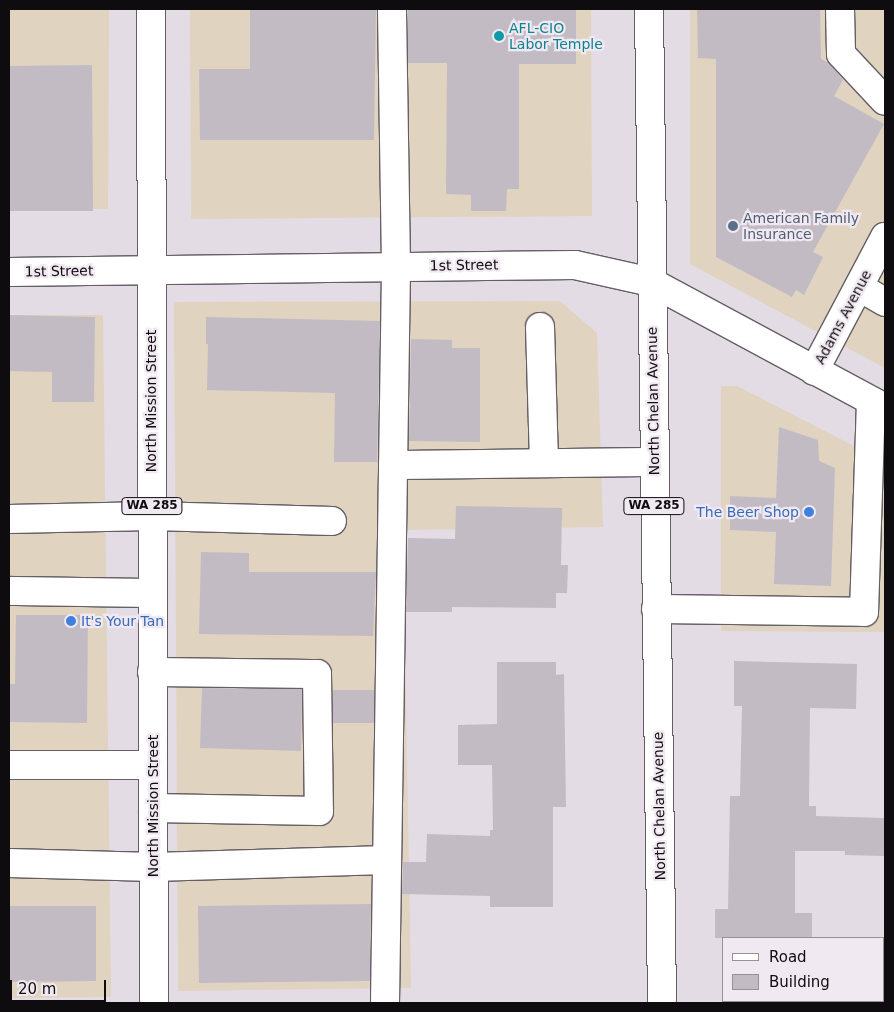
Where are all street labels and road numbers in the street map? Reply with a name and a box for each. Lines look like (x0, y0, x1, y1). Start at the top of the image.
street label: 1st Street (430, 256, 498, 274)
street label: 1st Street (25, 262, 93, 280)
street label: Adams Avenue (811, 267, 875, 367)
street label: North Chelan Avenue (643, 327, 663, 475)
street label: North Mission Street (143, 330, 159, 472)
road number: WA 285 (121, 496, 183, 516)
road number: WA 285 (623, 496, 685, 516)
street label: North Chelan Avenue (649, 732, 669, 880)
street label: North Mission Street (145, 735, 161, 877)

